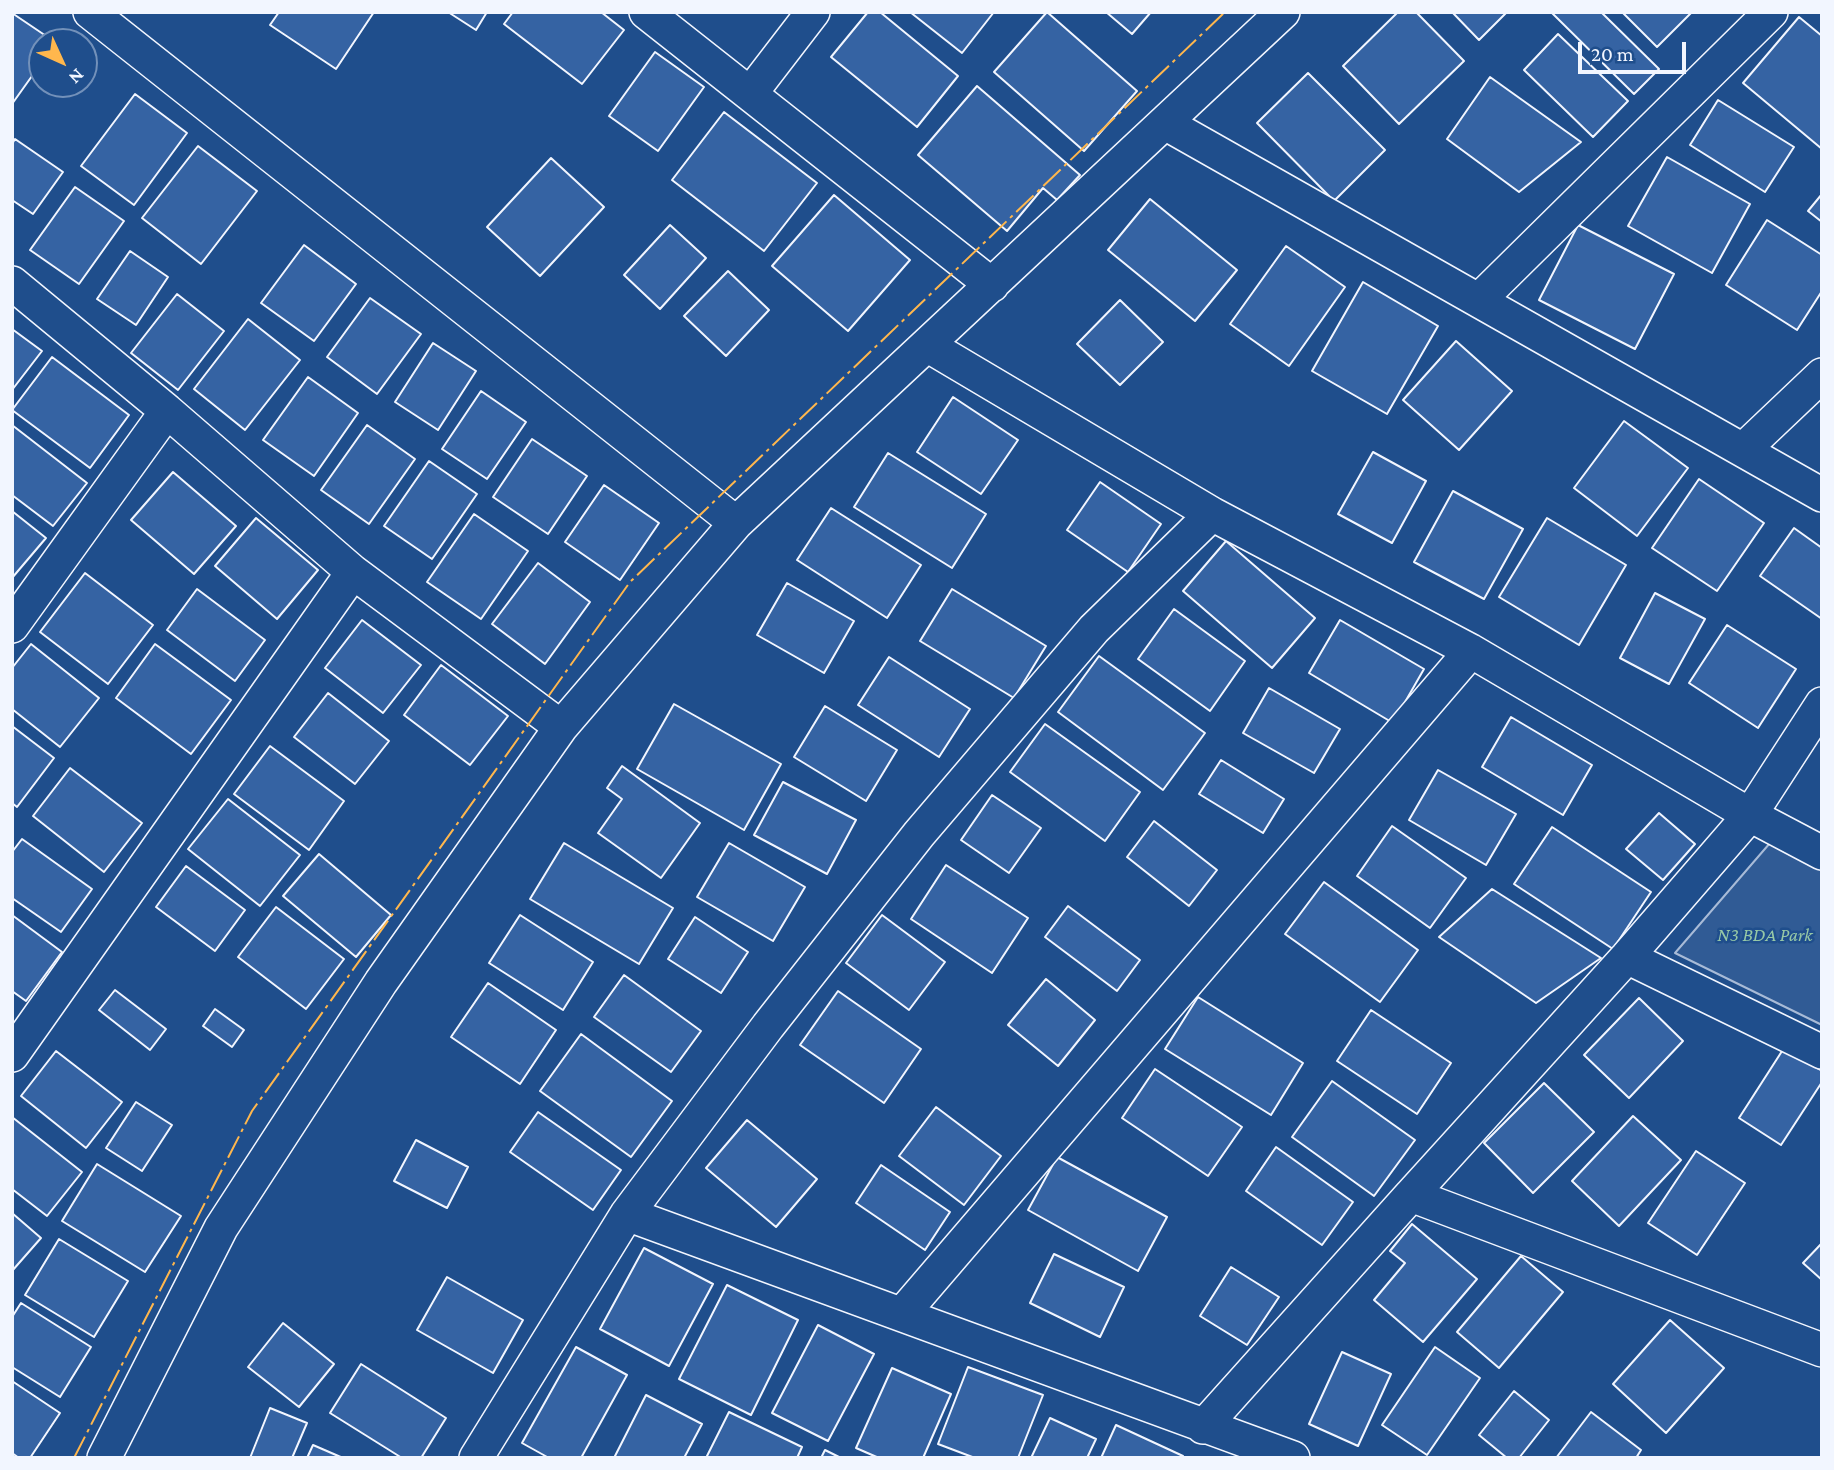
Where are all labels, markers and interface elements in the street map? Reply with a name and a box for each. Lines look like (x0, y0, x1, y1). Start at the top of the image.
north arrow (28, 28, 98, 98)
scale bar (1582, 28, 1690, 72)
text: 20 m (1591, 42, 1634, 66)
text: N (65, 65, 89, 89)
park label: N3 BDA Park (1717, 924, 1813, 946)

